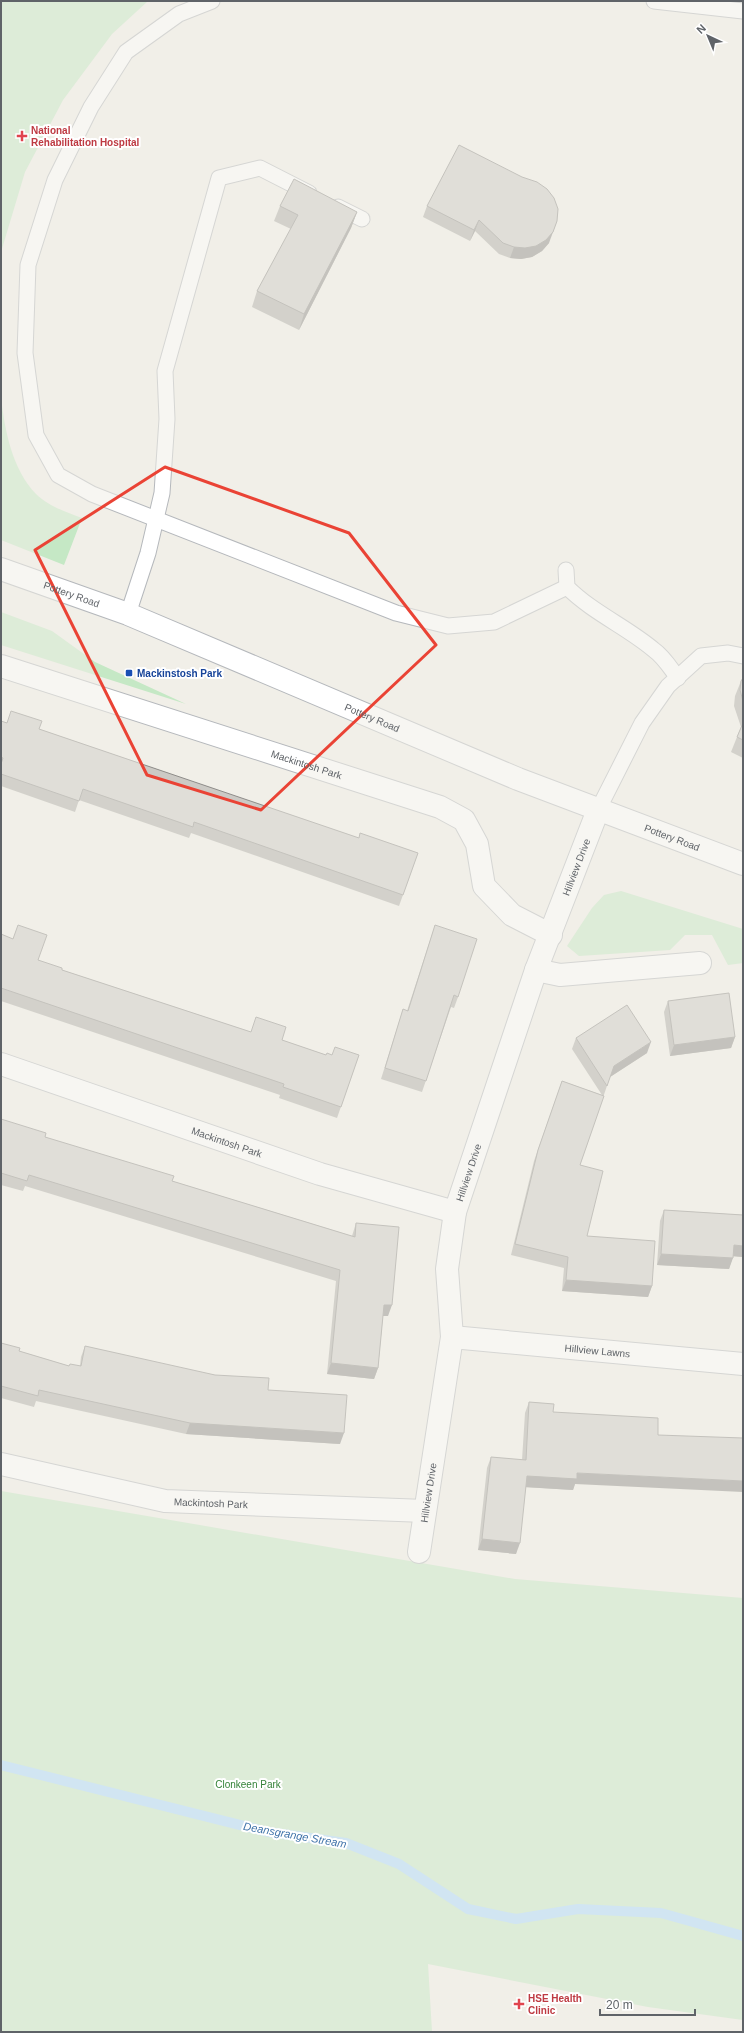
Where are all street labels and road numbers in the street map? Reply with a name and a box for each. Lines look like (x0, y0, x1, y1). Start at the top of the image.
street label: Pottery Road (42, 579, 101, 609)
street label: Pottery Road (343, 701, 401, 734)
street label: Mackintosh Park (270, 748, 344, 781)
street label: Pottery Road (643, 822, 701, 853)
street label: Hillview Drive (560, 836, 592, 897)
street label: Mackintosh Park (190, 1125, 265, 1159)
street label: Hillview Drive (453, 1142, 483, 1203)
street label: Hillview Lawns (564, 1342, 631, 1359)
street label: Hillview Drive (418, 1462, 438, 1523)
street label: Mackintosh Park (174, 1496, 249, 1510)

